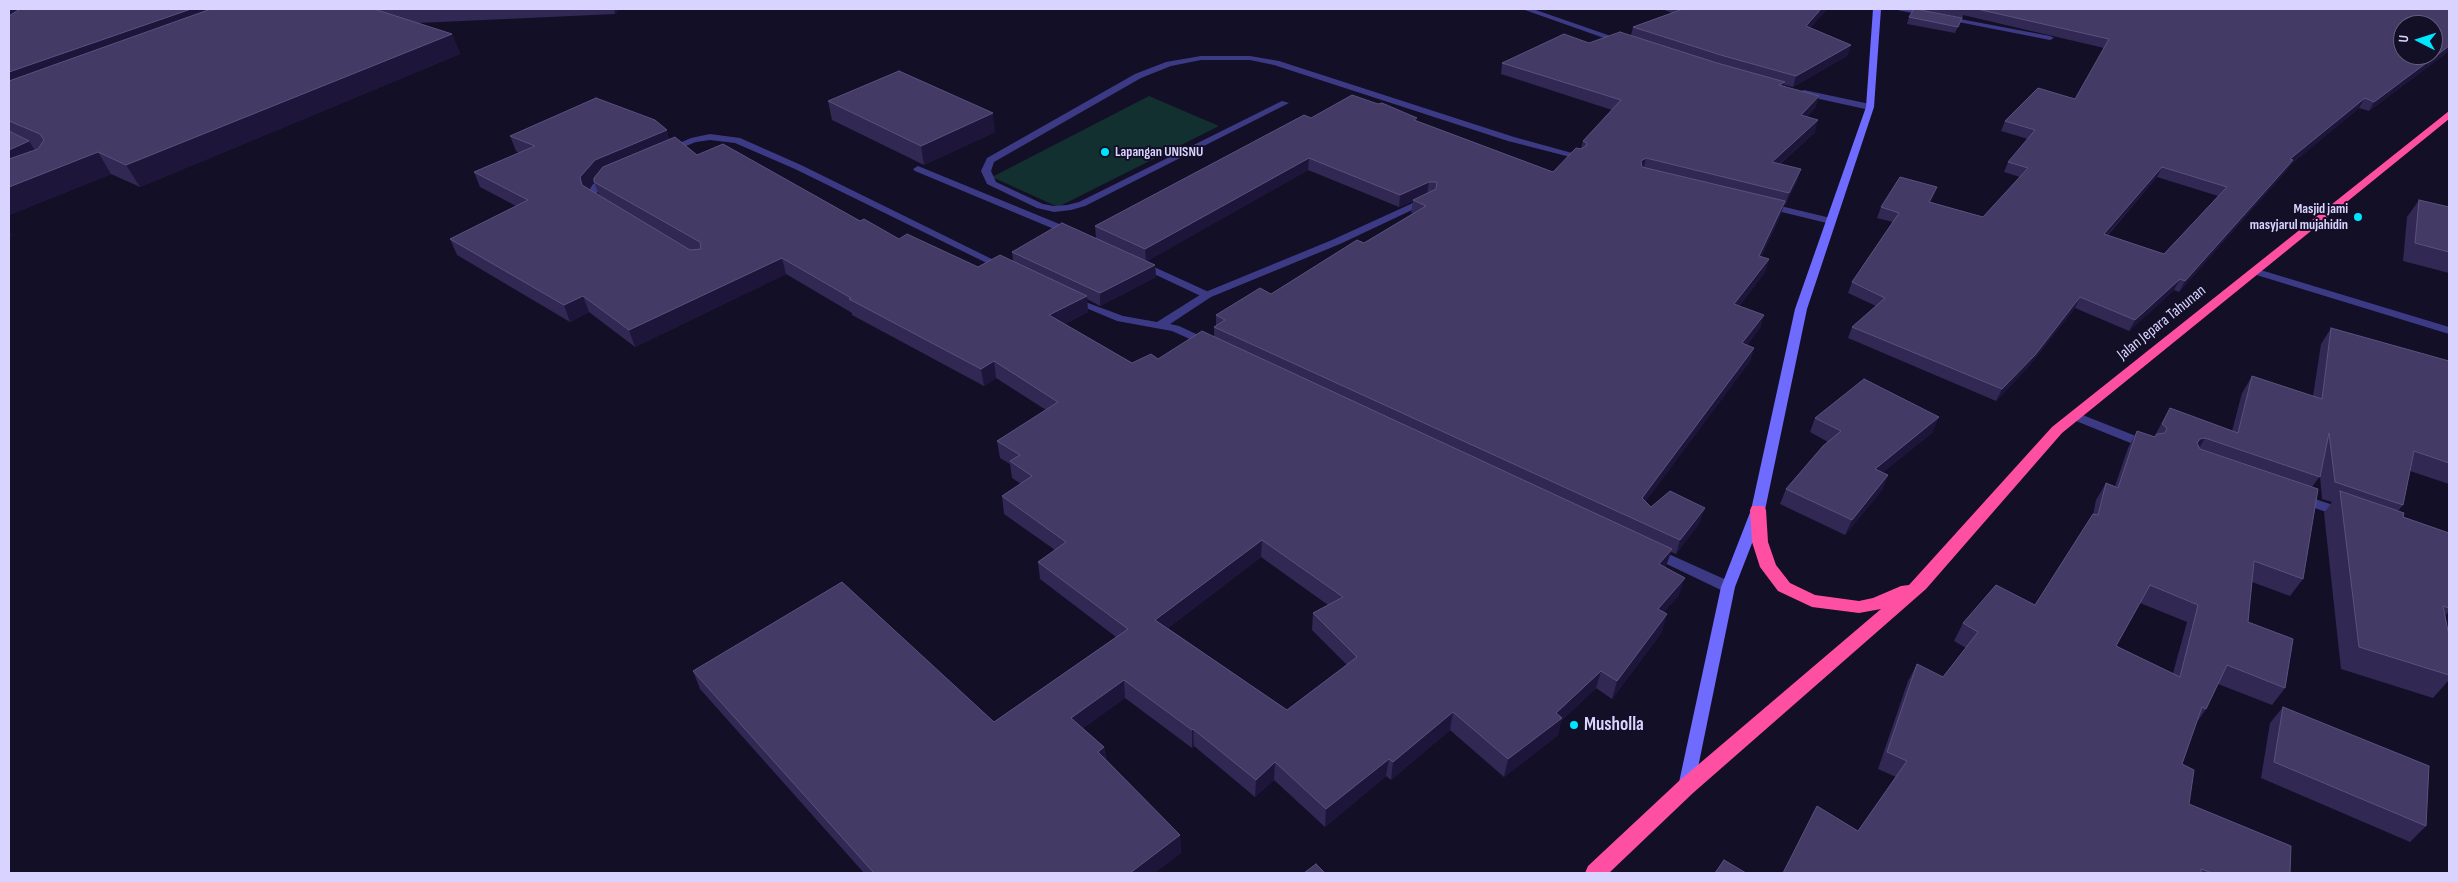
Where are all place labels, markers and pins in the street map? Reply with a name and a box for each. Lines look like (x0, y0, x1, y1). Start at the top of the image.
place label: Lapangan UNISNU (1115, 144, 1203, 160)
marker: Lapangan UNISNU (1099, 146, 1111, 158)
place label: Masjid jami masyjarul mujahidin (2250, 201, 2348, 233)
marker: Masjid jami masyjarul mujahidin (2352, 211, 2364, 223)
place label: Musholla (1584, 714, 1644, 736)
marker: Musholla (1568, 719, 1580, 731)

